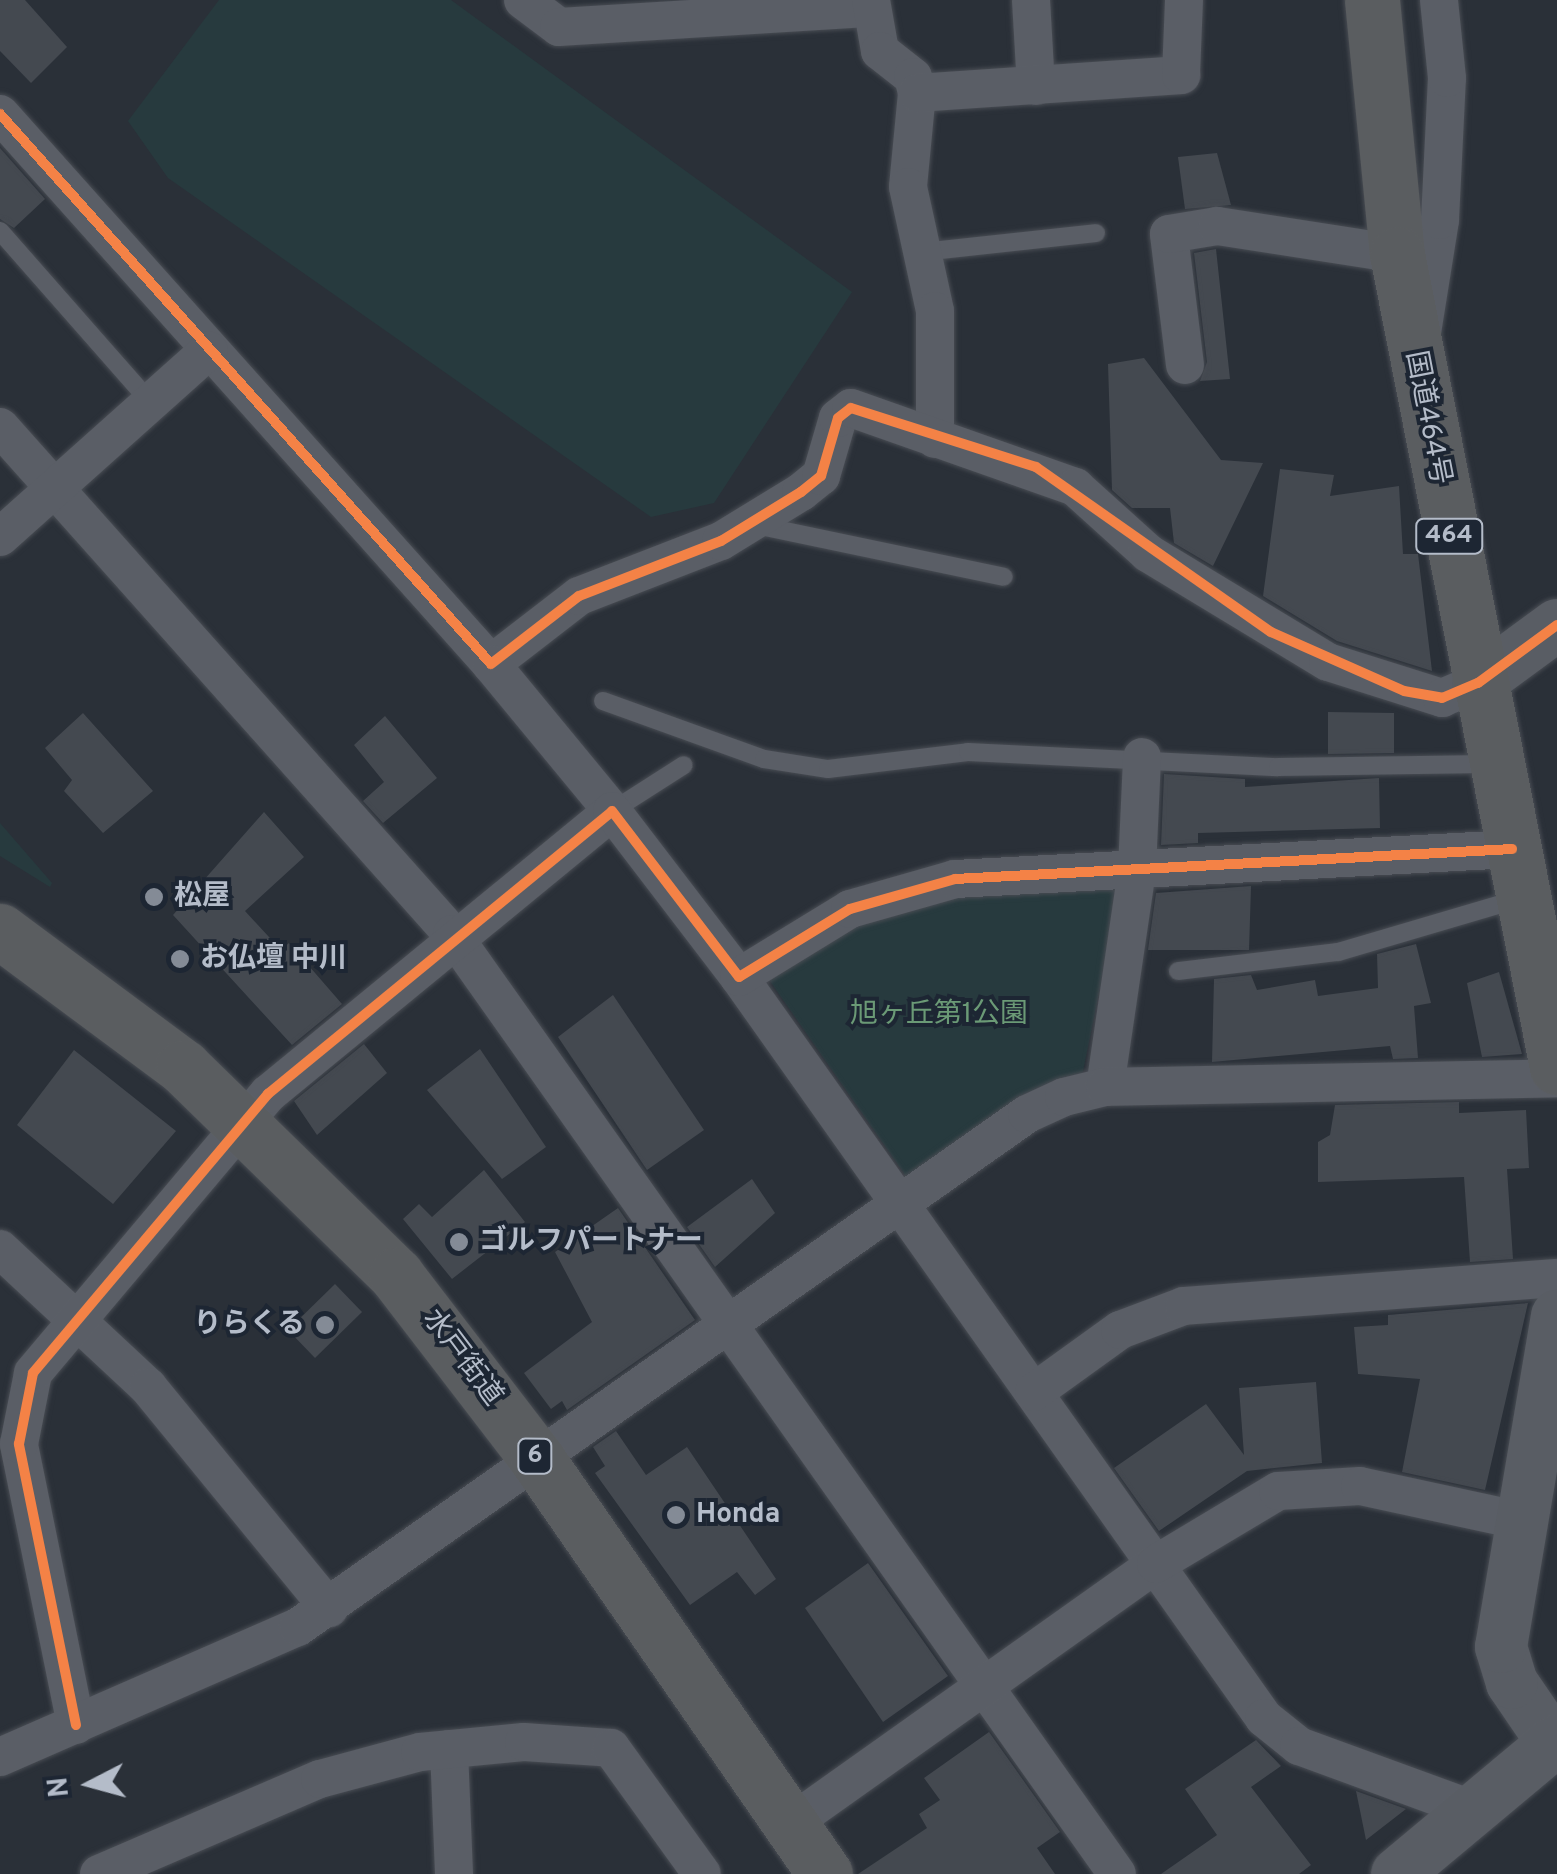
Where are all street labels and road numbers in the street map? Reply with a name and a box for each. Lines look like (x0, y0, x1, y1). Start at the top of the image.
street label: 国道464号 (1398, 348, 1456, 488)
road number: 464 (1414, 516, 1484, 556)
street label: 水戸街道 (415, 1303, 509, 1413)
road number: 6 (515, 1436, 555, 1476)

